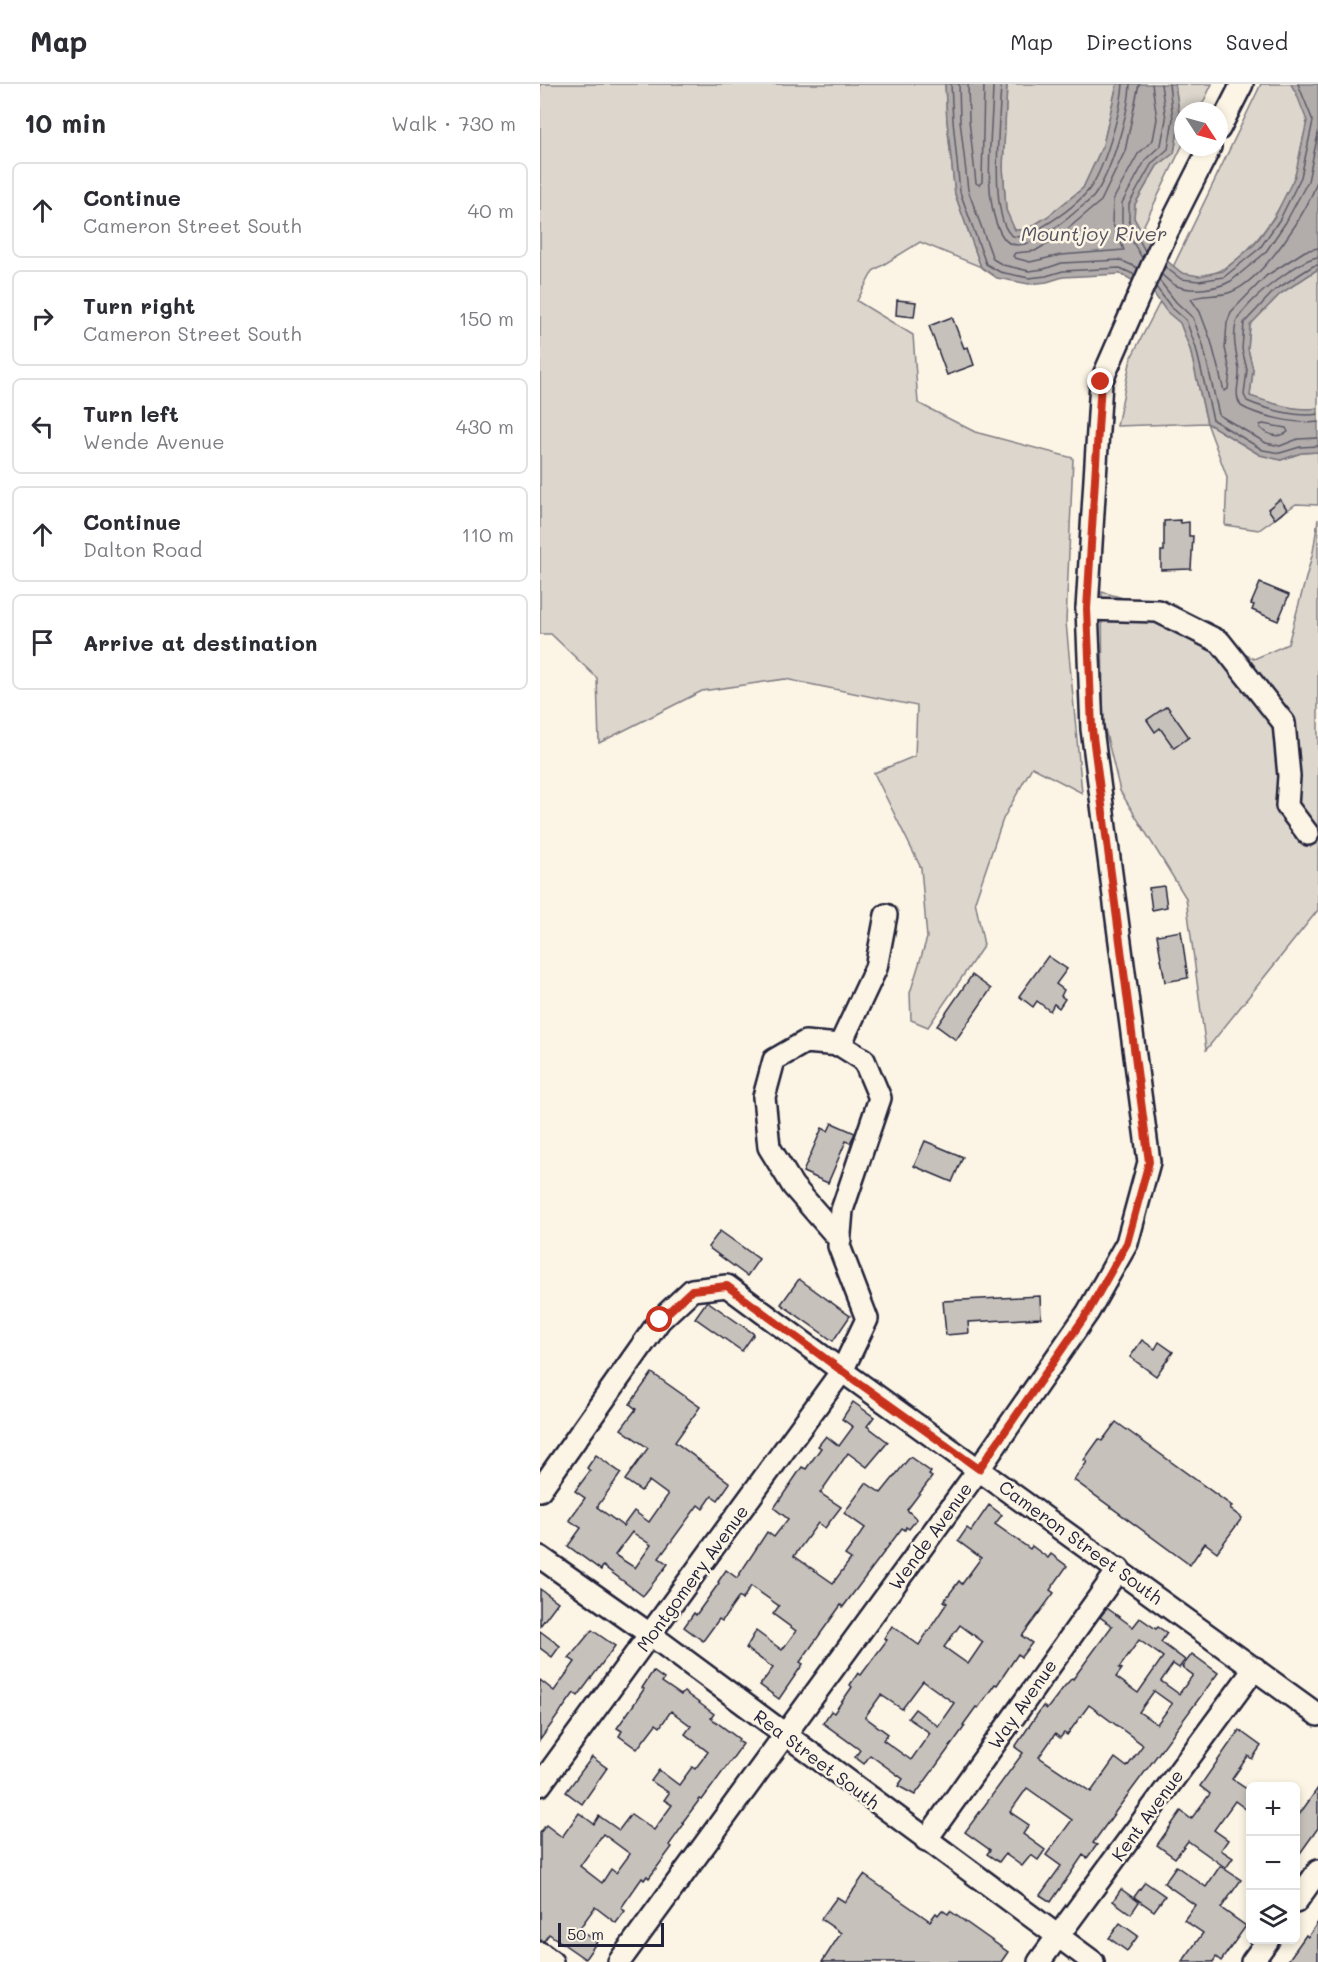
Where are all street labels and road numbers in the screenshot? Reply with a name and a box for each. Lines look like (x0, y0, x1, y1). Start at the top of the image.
street label: Cameron Street South (994, 1474, 1168, 1610)
street label: Wende Avenue (883, 1477, 977, 1595)
street label: Montgomery Avenue (631, 1500, 753, 1656)
street label: Way Avenue (982, 1654, 1062, 1754)
street label: Rea Street South (749, 1704, 885, 1814)
street label: Kent Avenue (1106, 1764, 1188, 1866)

